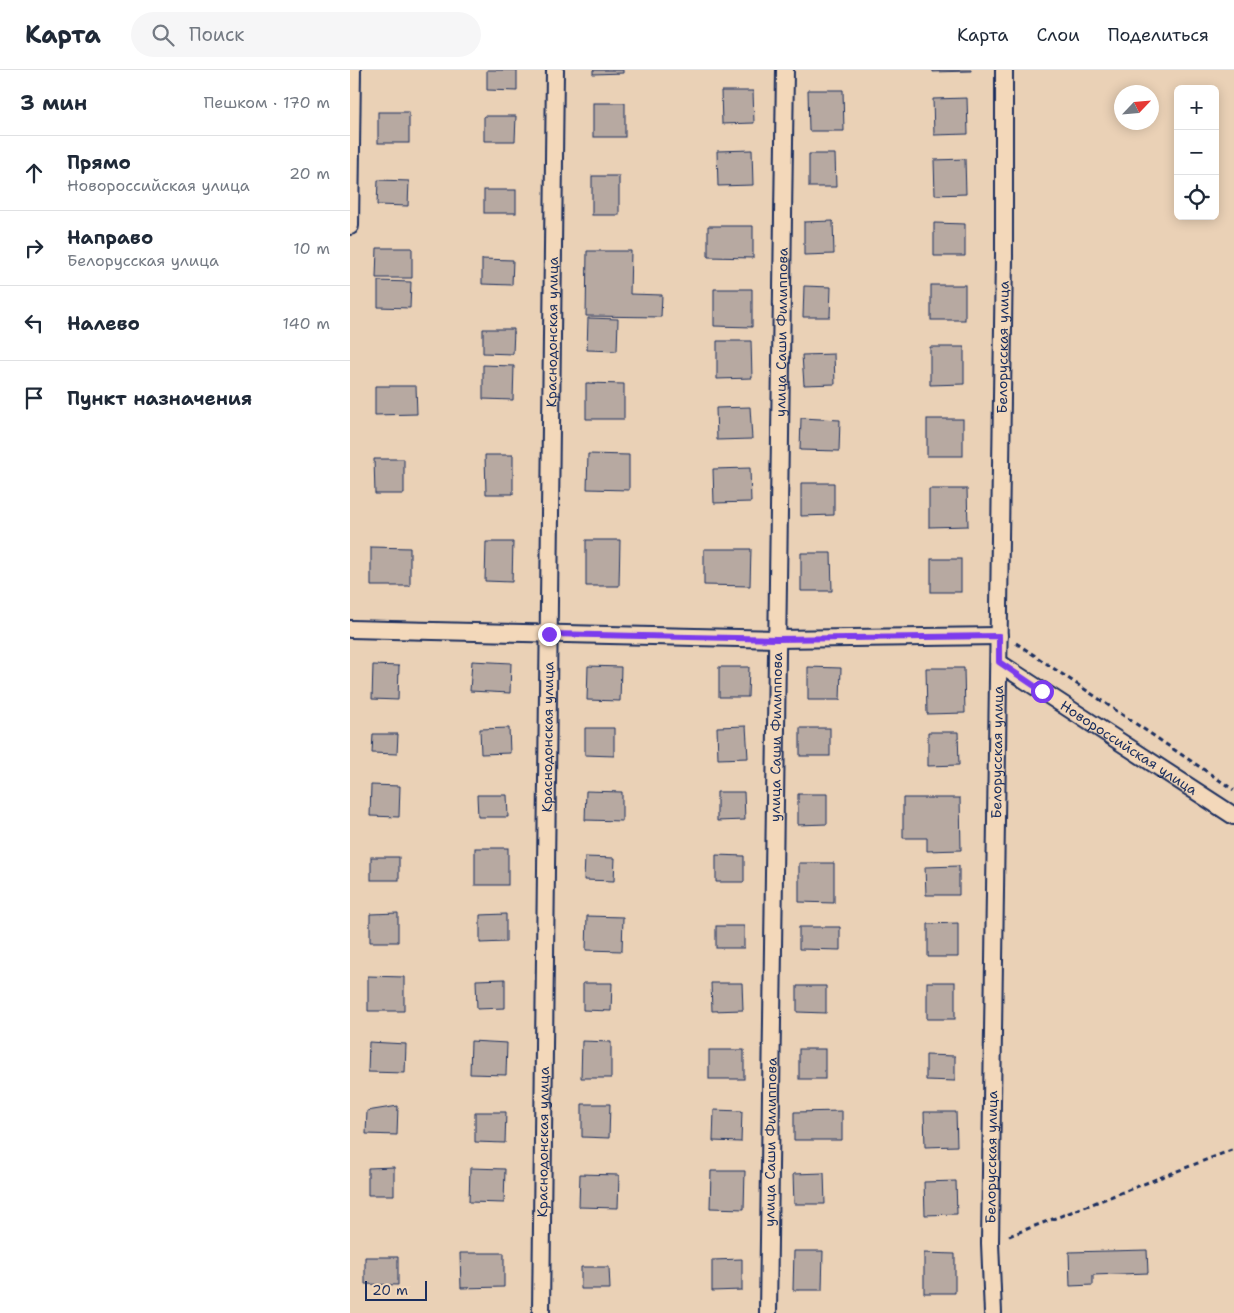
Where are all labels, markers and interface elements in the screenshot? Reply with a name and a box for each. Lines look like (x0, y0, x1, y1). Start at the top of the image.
search box (131, 12, 481, 57)
text: Карта (25, 19, 101, 51)
icon: search (149, 21, 177, 49)
text: Поиск (189, 22, 244, 47)
text: Карта (957, 23, 1008, 47)
text: Слои (1036, 23, 1080, 47)
text: Поделиться (1108, 23, 1209, 47)
north arrow (1114, 85, 1159, 130)
map controls (1174, 85, 1219, 220)
button: + (1174, 85, 1219, 130)
text: 3 мин (20, 89, 87, 117)
text: Пешком · 170 m (204, 92, 330, 113)
button: − (1174, 130, 1219, 175)
text: Прямо (67, 150, 131, 175)
icon: ahead (20, 159, 48, 187)
text: 20 m (289, 163, 330, 184)
text: Новороссийская улица (67, 175, 250, 196)
button: locate (1174, 175, 1219, 220)
text: Направо (67, 225, 153, 250)
icon: right (20, 234, 48, 262)
text: 10 m (293, 238, 330, 259)
street label: улица Саши Филиппова (771, 247, 792, 417)
text: Белорусская улица (67, 250, 219, 271)
street label: Краснодонская улица (542, 256, 562, 408)
street label: Белорусская улица (993, 280, 1013, 414)
icon: left (20, 309, 48, 337)
text: Налево (67, 311, 140, 336)
text: 140 m (283, 313, 330, 334)
icon: arrive (20, 384, 48, 412)
text: Пункт назначения (67, 386, 252, 411)
route end (538, 623, 561, 646)
street label: улица Саши Филиппова (766, 652, 786, 822)
street label: Краснодонская улица (538, 661, 557, 813)
route start (1031, 680, 1054, 703)
street label: Белорусская улица (987, 685, 1007, 819)
street label: Новороссийская улица (1057, 696, 1201, 799)
street label: улица Саши Филиппова (760, 1057, 781, 1227)
street label: Краснодонская улица (533, 1066, 553, 1218)
street label: Белорусская улица (981, 1090, 1001, 1224)
scale bar (365, 1278, 428, 1301)
text: 20 m (372, 1281, 408, 1299)

